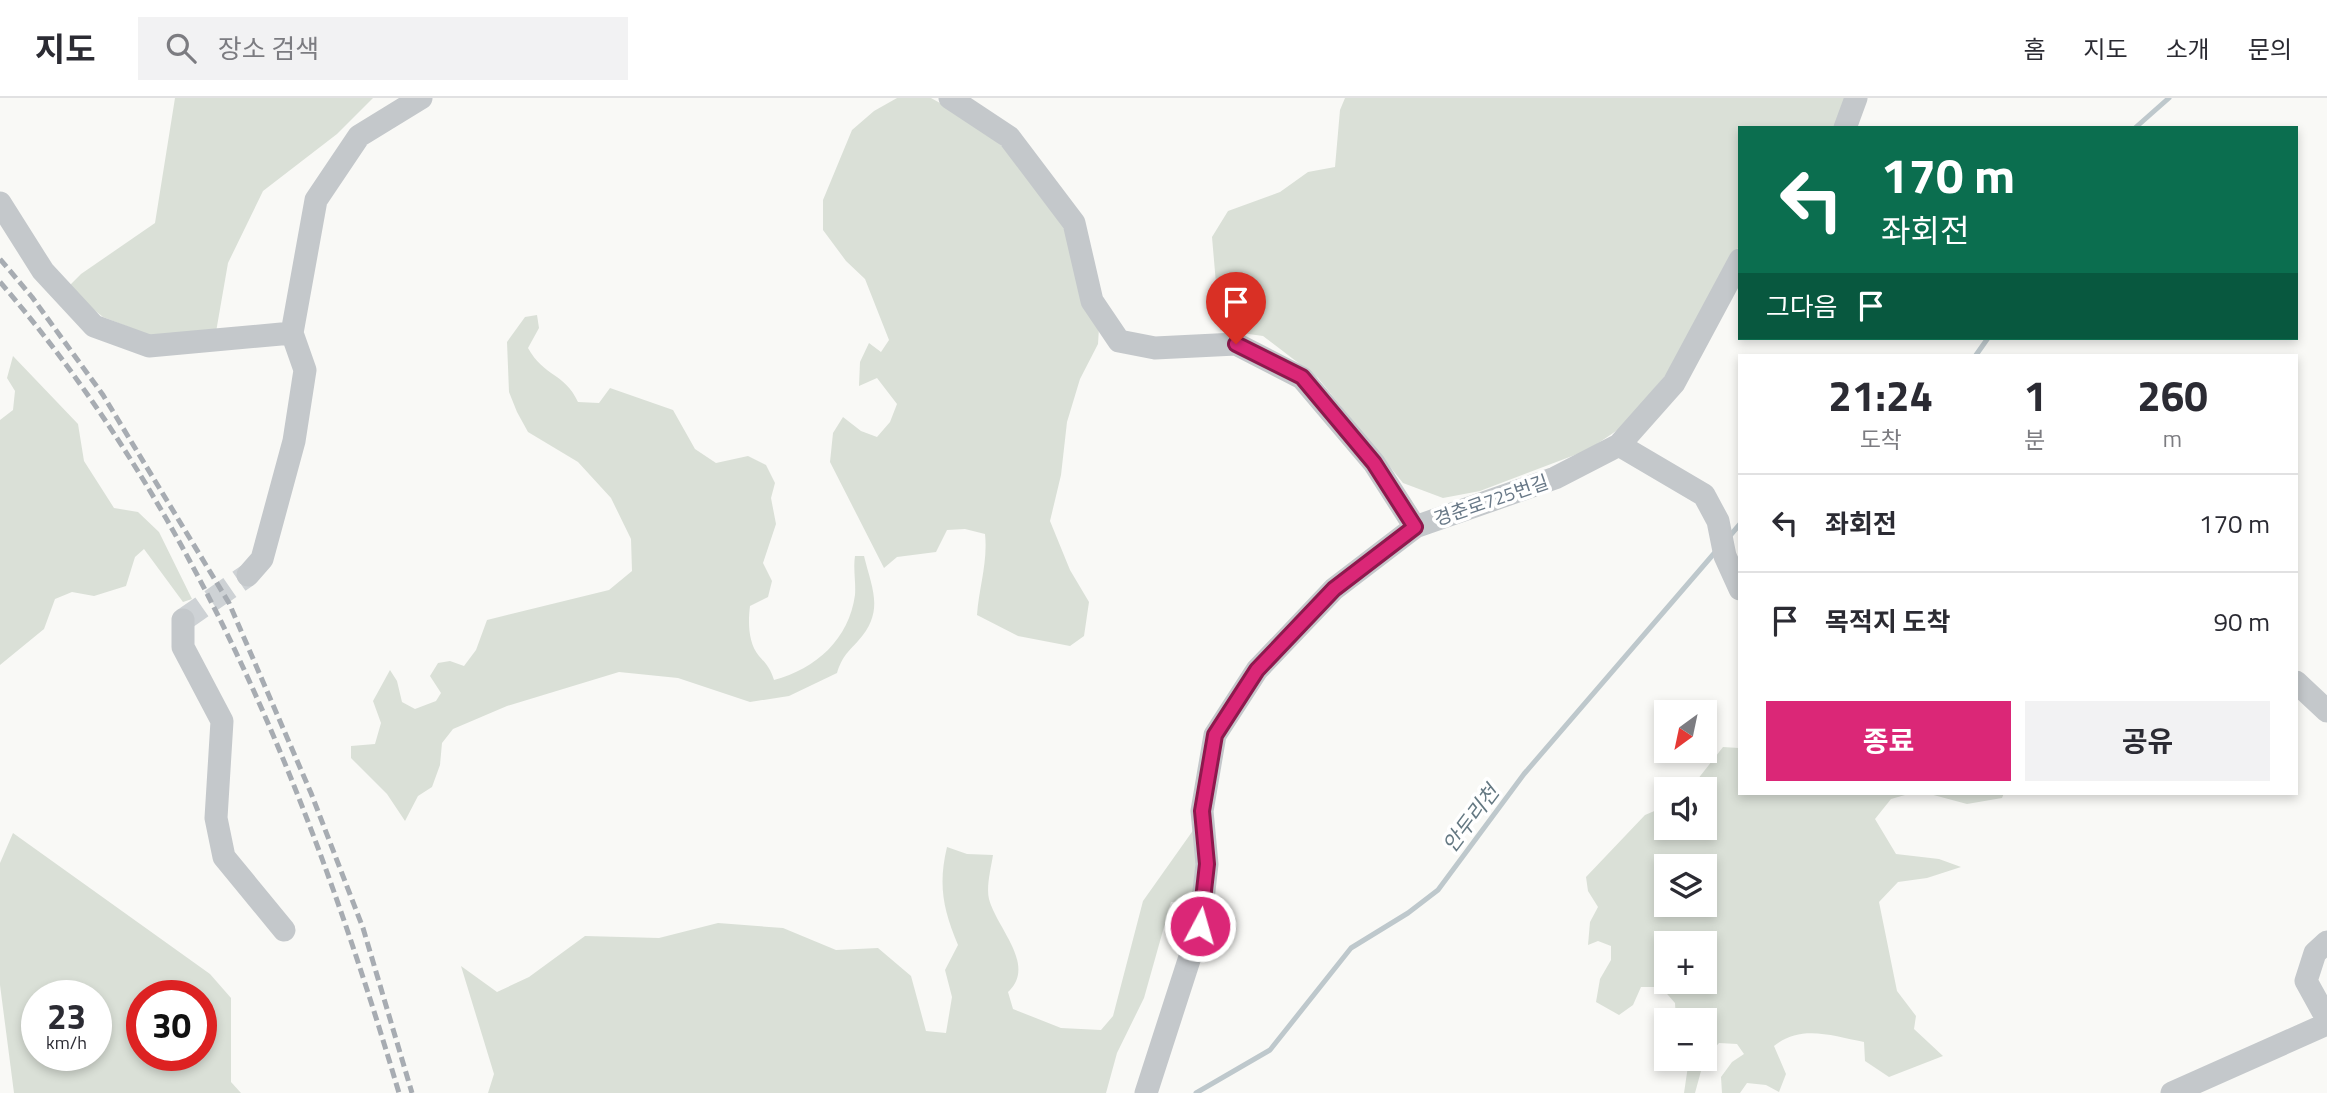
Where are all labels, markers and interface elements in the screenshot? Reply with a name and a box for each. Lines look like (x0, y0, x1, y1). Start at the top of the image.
search box (138, 17, 628, 80)
text: 지도 (35, 24, 96, 74)
icon: search (162, 29, 200, 67)
text: 장소 검색 (218, 29, 319, 68)
text: 홈 (2023, 31, 2045, 67)
text: 지도 (2083, 31, 2128, 67)
text: 소개 (2166, 31, 2210, 67)
text: 문의 (2248, 31, 2292, 67)
text: 170 m (1881, 137, 2015, 212)
icon: left (1766, 154, 1857, 245)
text: 좌회전 (1881, 206, 1969, 254)
pin (1206, 272, 1266, 344)
icon: arrive (1217, 283, 1255, 321)
text: 그다음 (1766, 287, 1838, 326)
icon: arrive (1852, 287, 1890, 325)
text: 21:24 (1828, 363, 1933, 427)
text: 1 (2023, 363, 2047, 427)
text: 260 (2137, 363, 2208, 427)
text: m (2163, 421, 2182, 456)
text: 도착 (1860, 422, 1902, 457)
text: 분 (2025, 422, 2046, 457)
street label: 경춘로725번길 (1430, 466, 1552, 533)
icon: left (1766, 504, 1804, 542)
text: 좌회전 (1825, 504, 1897, 543)
text: 170 m (2199, 504, 2270, 543)
icon: arrive (1766, 602, 1804, 640)
text: 목적지 도착 (1825, 602, 1950, 641)
text: 90 m (2213, 602, 2270, 641)
north arrow (1654, 700, 1717, 763)
map controls (1654, 700, 1717, 1071)
button: 종료 (1766, 701, 2011, 781)
button: 공유 (2025, 701, 2270, 781)
water label: 안두리천 (1434, 776, 1508, 859)
button: sound (1654, 777, 1717, 840)
button: layers (1654, 854, 1717, 917)
position arrow (1163, 889, 1237, 963)
button: + (1654, 931, 1717, 994)
speed limit sign: 30 (126, 980, 217, 1071)
text: 23 (47, 989, 86, 1043)
button: − (1654, 1008, 1717, 1071)
text: km/h (46, 1029, 87, 1056)

